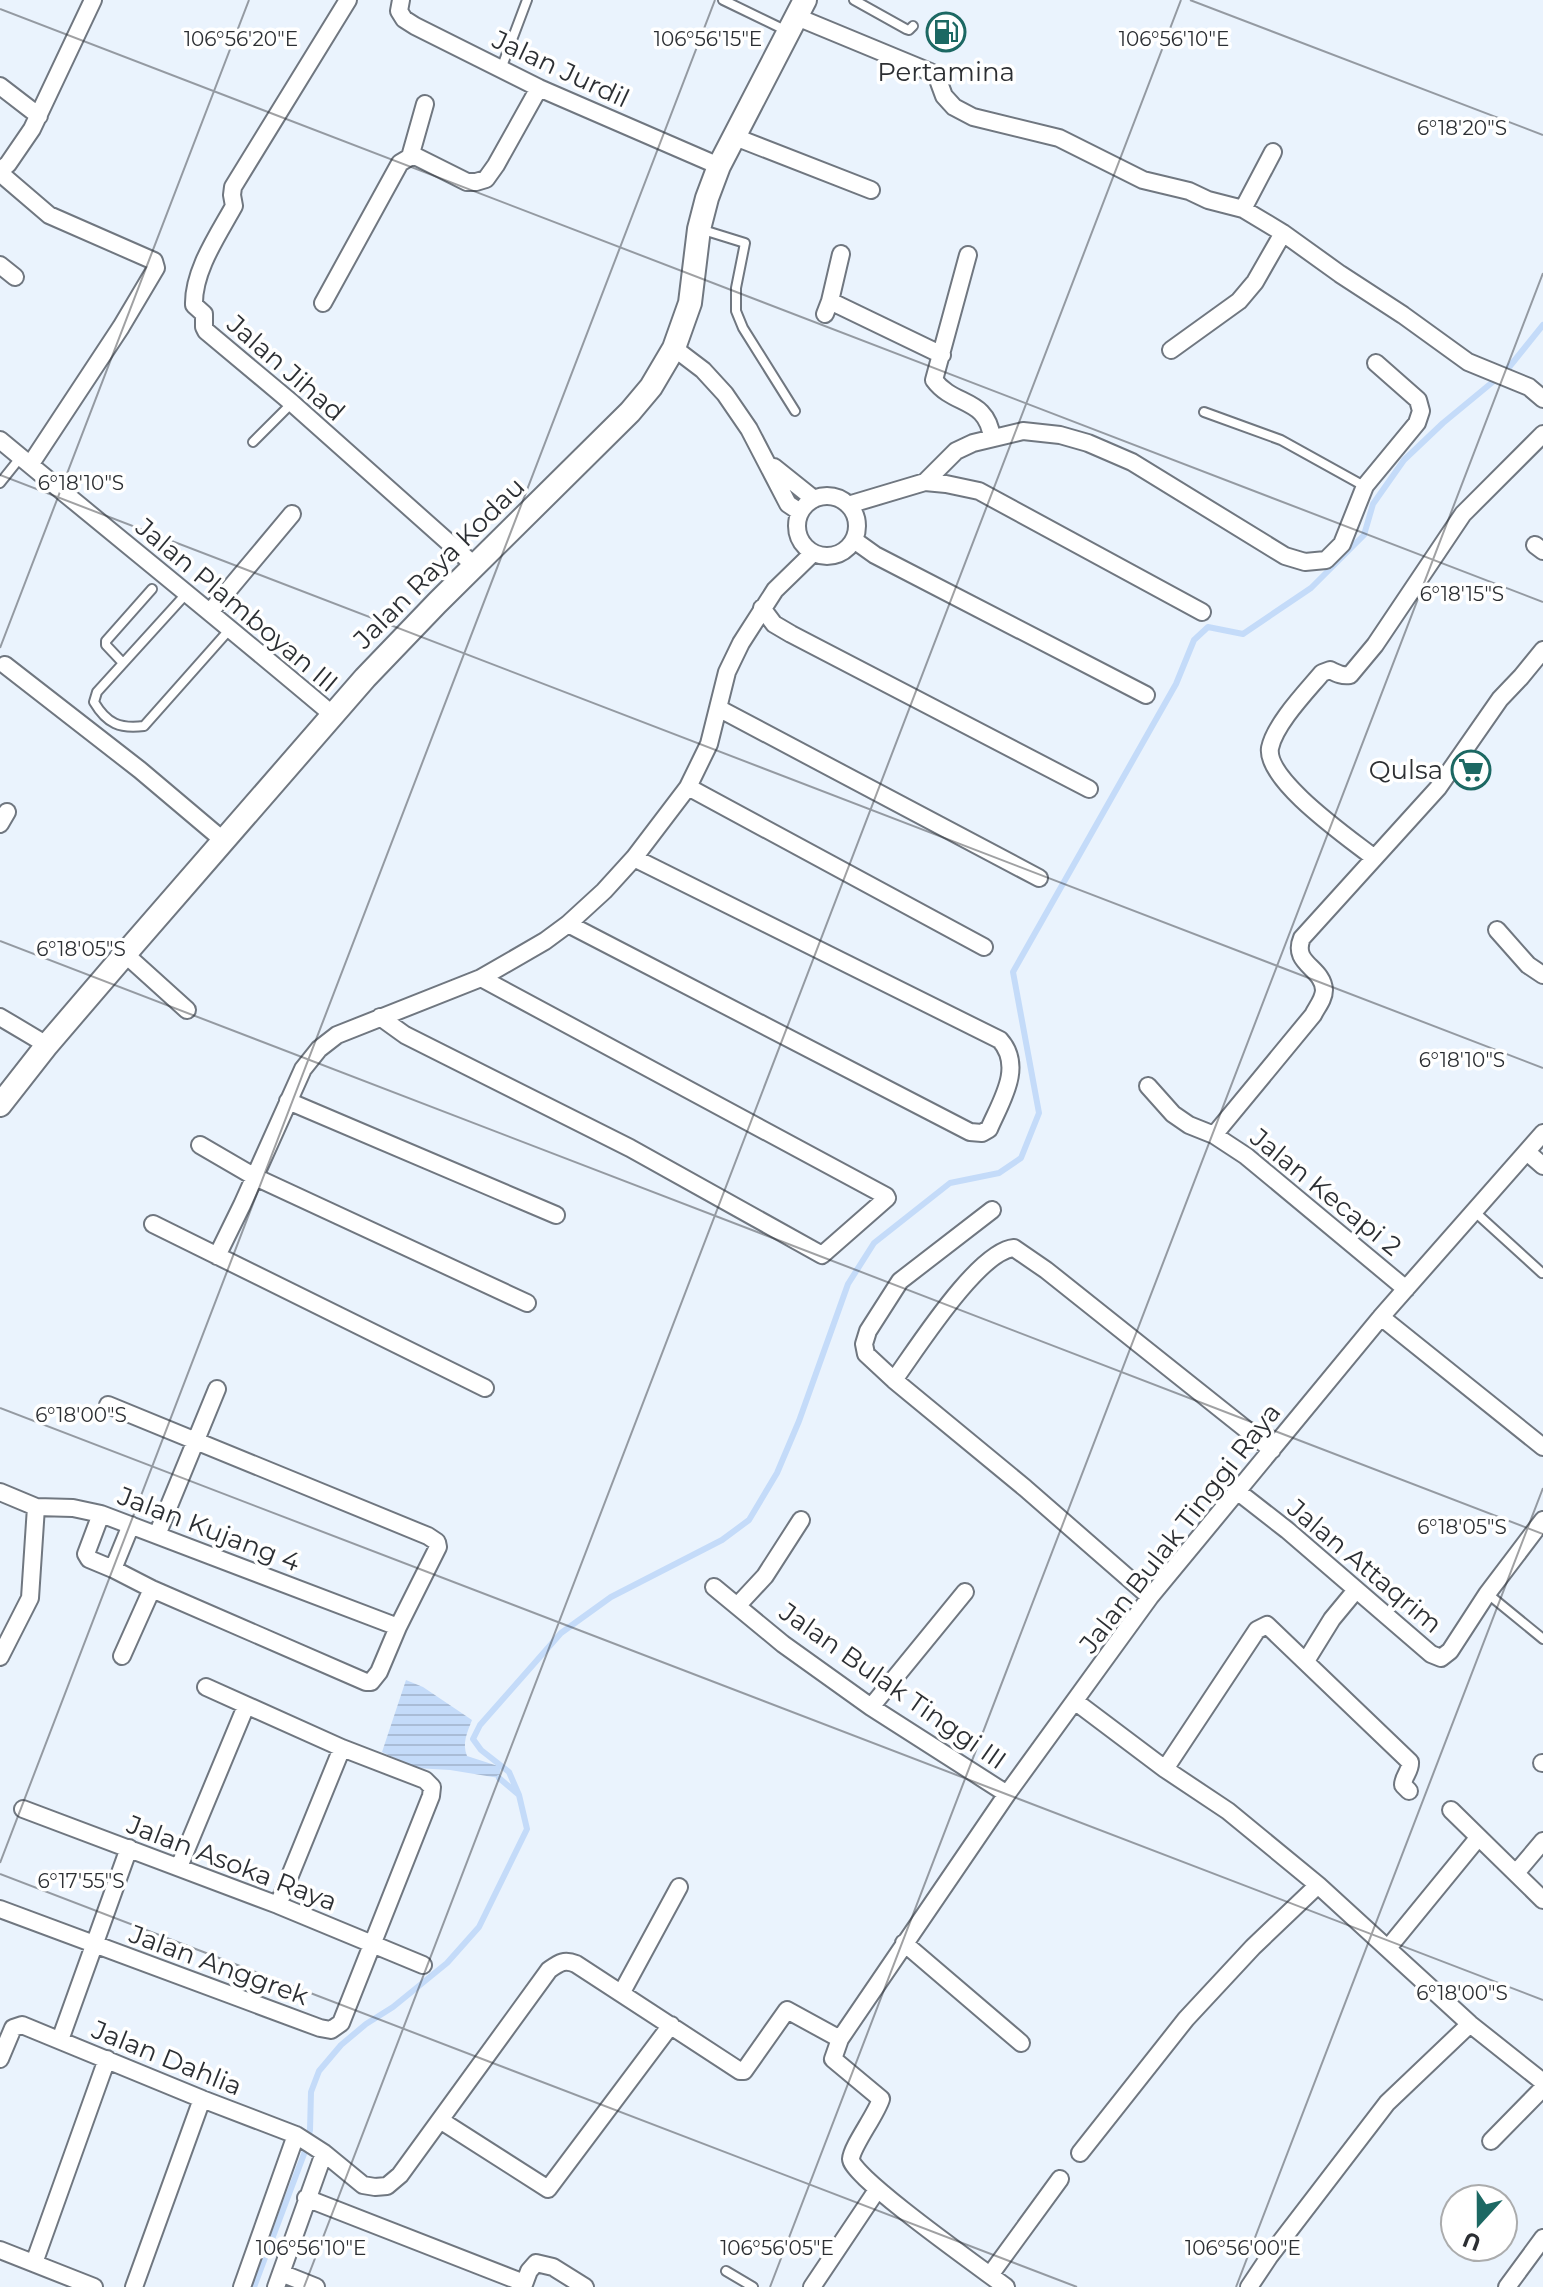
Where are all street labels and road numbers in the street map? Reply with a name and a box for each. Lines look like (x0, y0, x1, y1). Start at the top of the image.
street label: Jalan Jurdil (487, 23, 635, 115)
street label: Jalan Jihad (220, 307, 351, 428)
street label: Jalan Raya Kodau (346, 471, 531, 656)
street label: Jalan Plamboyan III (129, 510, 345, 699)
street label: Jalan Kecapi 2 (1243, 1121, 1408, 1263)
street label: Jalan Bulak Tinggi Raya (1072, 1397, 1287, 1660)
street label: Jalan Kujang 4 (113, 1479, 305, 1578)
street label: Jalan Attaqrim (1281, 1492, 1449, 1640)
street label: Jalan Bulak Tinggi III (773, 1595, 1012, 1776)
street label: Jalan Asoka Raya (121, 1808, 342, 1918)
street label: Jalan Anggrek (124, 1917, 313, 2012)
street label: Jalan Dahlia (86, 2013, 247, 2103)

